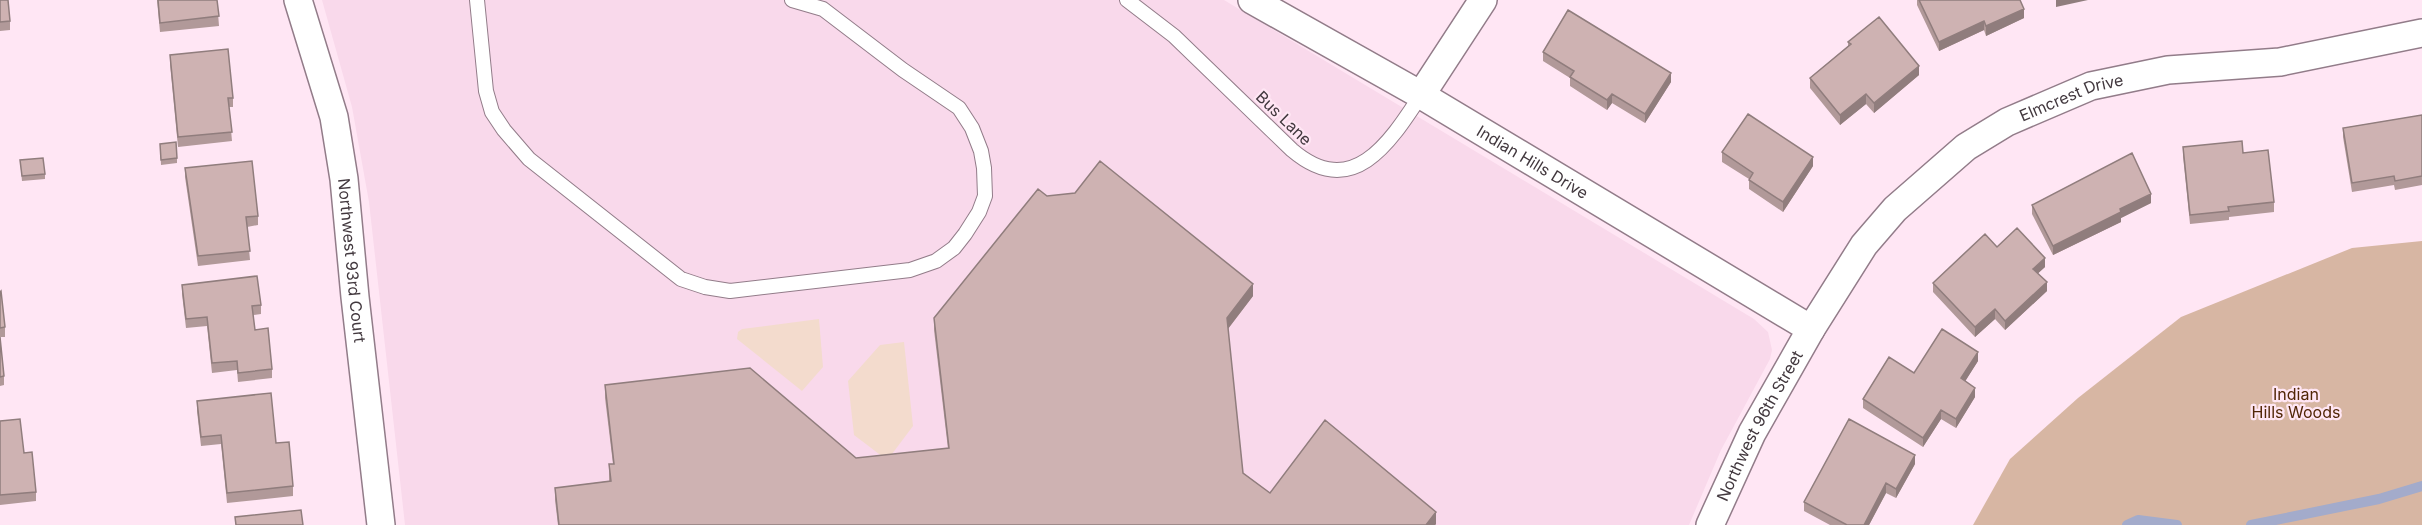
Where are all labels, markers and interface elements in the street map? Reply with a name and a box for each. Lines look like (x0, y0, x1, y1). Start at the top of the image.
street label: Elmcrest Drive (2016, 70, 2125, 126)
street label: Bus Lane (1252, 87, 1316, 149)
street label: Indian Hills Drive (1473, 121, 1592, 203)
street label: Northwest 93rd Court (334, 177, 370, 344)
street label: Northwest 96th Street (1712, 347, 1807, 504)
park label: Indian Hills Woods (2252, 384, 2340, 422)

